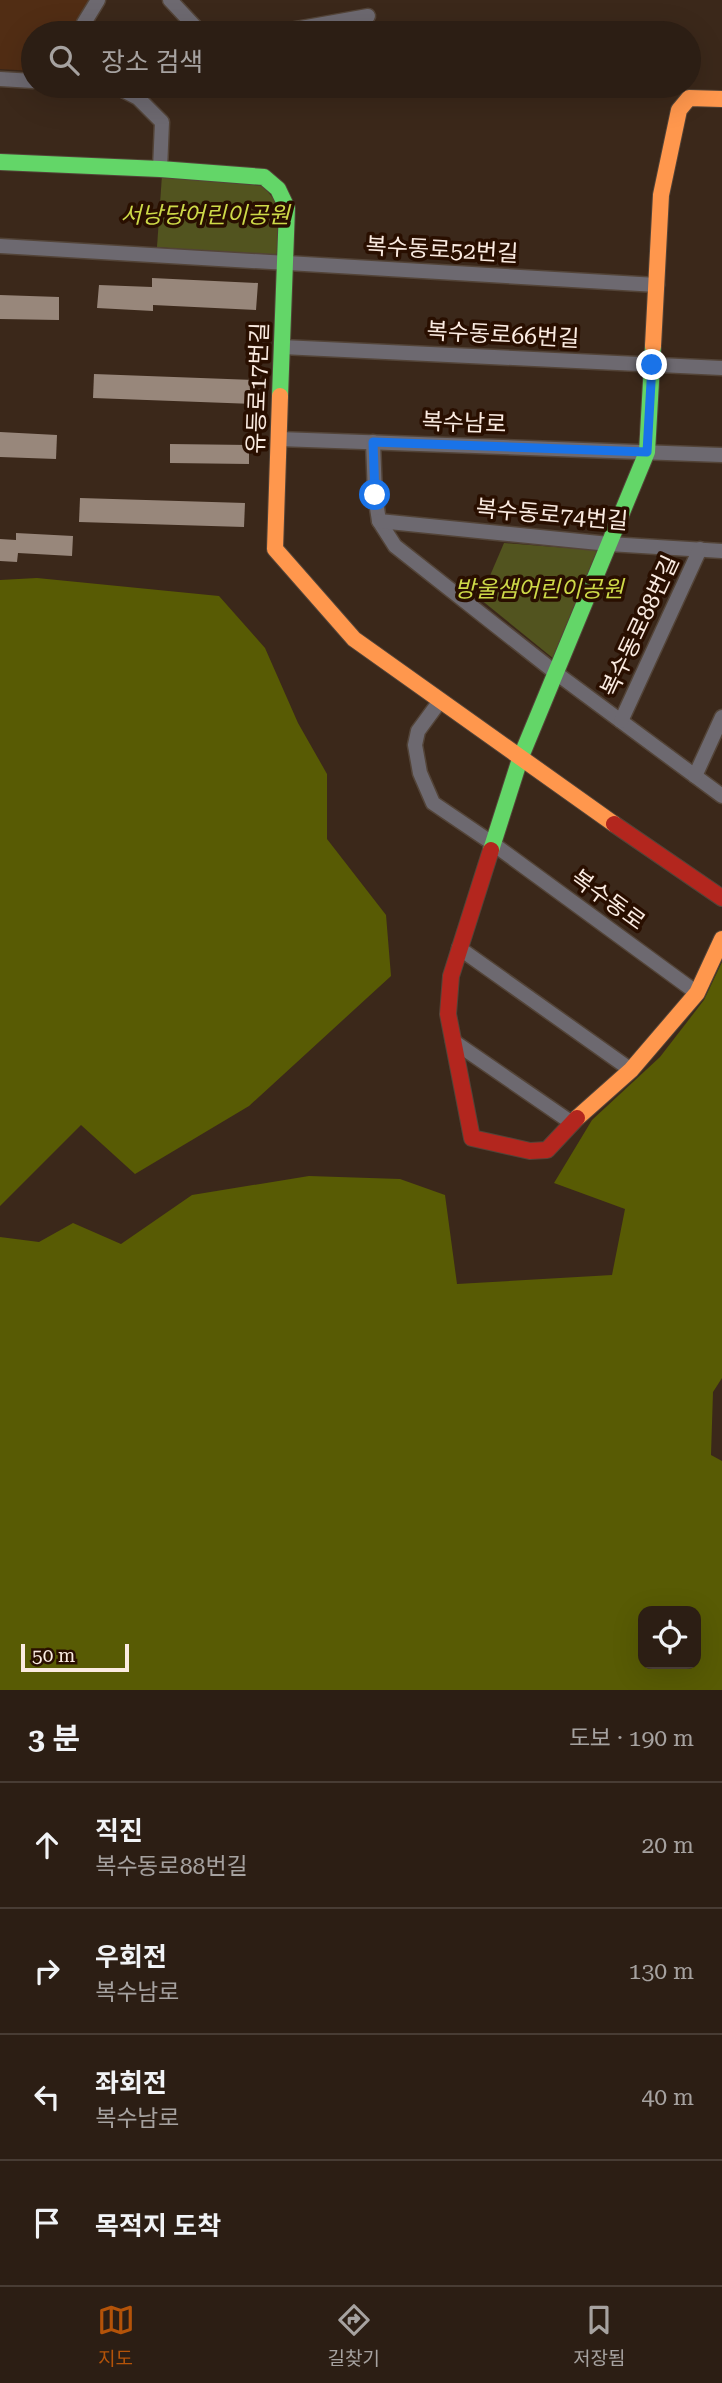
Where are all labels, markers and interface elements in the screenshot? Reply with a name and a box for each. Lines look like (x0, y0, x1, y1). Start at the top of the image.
search box (21, 21, 701, 98)
icon: search (45, 41, 83, 79)
text: 장소 검색 (101, 47, 203, 77)
park label: 서낭당어린이공원 (120, 202, 291, 229)
street label: 복수동로52번길 (365, 233, 519, 267)
street label: 복수동로66번길 (426, 318, 580, 352)
street label: 유등로17번길 (242, 322, 274, 454)
route end (636, 349, 667, 380)
street label: 복수남로 (421, 408, 507, 438)
route start (359, 479, 390, 510)
street label: 복수동로74번길 (475, 495, 629, 535)
street label: 복수동로88번길 (595, 551, 685, 701)
park label: 방울샘어린이공원 (454, 576, 625, 603)
street label: 복수동로 (566, 864, 650, 936)
map controls (638, 1606, 701, 1669)
button: locate (638, 1606, 701, 1669)
scale bar (21, 1641, 130, 1673)
text: 50 m (32, 1644, 75, 1667)
text: 3 분 (28, 1721, 80, 1756)
text: 도보 · 190 m (569, 1725, 694, 1752)
text: 직진 (95, 1816, 143, 1846)
icon: ahead (28, 1826, 66, 1864)
text: 20 m (641, 1832, 694, 1859)
text: 복수동로88번길 (95, 1853, 248, 1880)
text: 우회전 (95, 1942, 167, 1972)
icon: right (28, 1952, 66, 1990)
text: 130 m (629, 1958, 694, 1985)
text: 복수남로 (95, 1979, 180, 2006)
text: 좌회전 (95, 2068, 167, 2098)
icon: left (28, 2078, 66, 2116)
text: 40 m (641, 2084, 694, 2111)
text: 복수남로 (95, 2105, 180, 2132)
icon: arrive (28, 2204, 66, 2242)
text: 목적지 도착 (95, 2211, 221, 2241)
tab: 지도 (97, 2301, 135, 2370)
tab: 길찾기 (328, 2301, 380, 2370)
tab: 저장됨 (573, 2301, 625, 2370)

